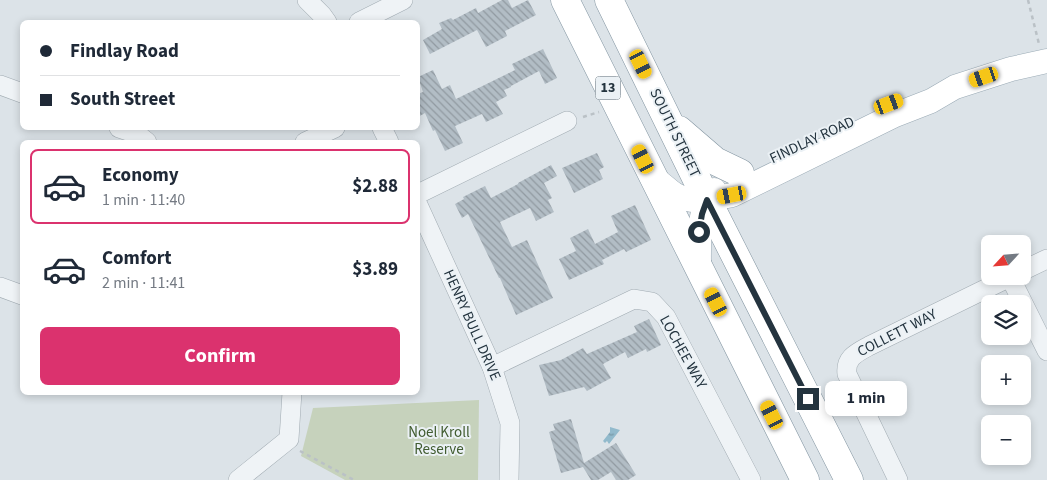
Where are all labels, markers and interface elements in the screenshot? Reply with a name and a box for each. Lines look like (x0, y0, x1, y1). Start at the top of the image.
text: Findlay Road (70, 38, 179, 65)
car (627, 47, 654, 81)
car (967, 65, 1000, 89)
road number: 13 (596, 76, 620, 100)
street label: SOUTH STREET (644, 85, 706, 181)
text: South Street (70, 86, 175, 113)
car (872, 92, 905, 116)
street label: FINDLAY ROAD (766, 111, 858, 169)
car (629, 142, 656, 176)
text: Economy (102, 162, 179, 189)
icon: car (42, 164, 87, 209)
text: $2.88 (352, 173, 398, 200)
car (715, 185, 748, 205)
text: 1 min · 11:40 (102, 189, 185, 211)
route start (688, 221, 710, 243)
north arrow (981, 235, 1031, 285)
map controls (981, 235, 1031, 465)
text: Comfort (102, 245, 172, 272)
icon: car (42, 247, 87, 292)
text: $3.89 (352, 256, 398, 283)
street label: HENRY BULL DRIVE (438, 266, 506, 384)
text: 2 min · 11:41 (102, 272, 185, 294)
car (702, 285, 729, 319)
button: layers (981, 295, 1031, 345)
street label: COLLETT WAY (854, 304, 941, 362)
street label: LOCHEE WAY (654, 312, 712, 393)
button: Confirm (40, 327, 400, 385)
button: + (981, 355, 1031, 405)
callout: 1 min (826, 382, 908, 416)
text: 1 min (847, 387, 885, 409)
route end (797, 388, 819, 410)
car (758, 398, 785, 432)
button: − (981, 415, 1031, 465)
park label: Noel Kroll Reserve (408, 422, 470, 460)

